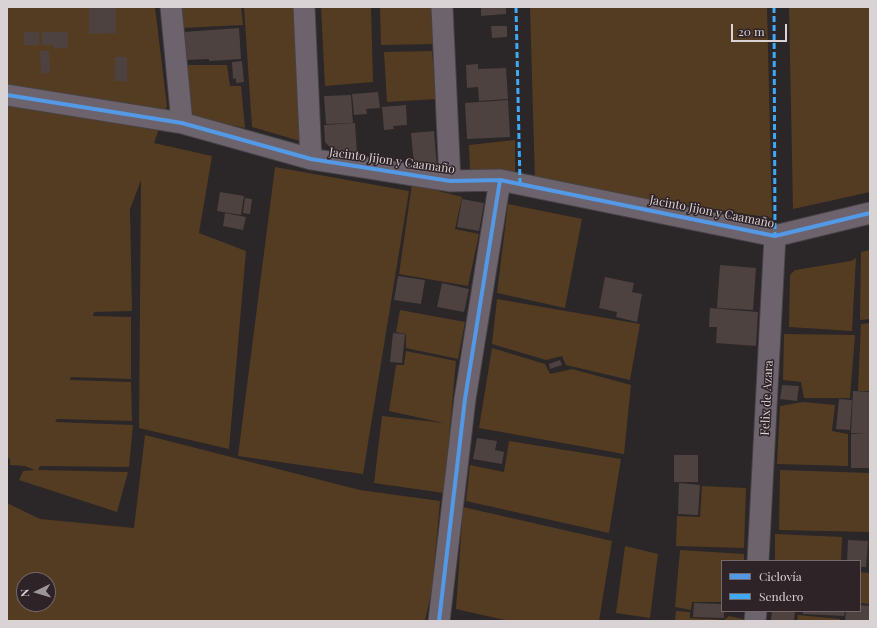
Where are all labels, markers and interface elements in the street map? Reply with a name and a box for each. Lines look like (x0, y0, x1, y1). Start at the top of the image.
scale bar (733, 16, 789, 42)
text: 20 m (738, 23, 765, 39)
street label: Jacinto Jijon y Caamaño (328, 145, 456, 177)
street label: Jacinto Jijon y Caamaño (648, 193, 776, 231)
street label: Felix de Azara (758, 360, 776, 436)
legend (721, 560, 861, 612)
text: Ciclovía (759, 568, 802, 584)
north arrow (16, 572, 56, 612)
text: N (17, 588, 32, 598)
text: Sendero (759, 588, 803, 604)

